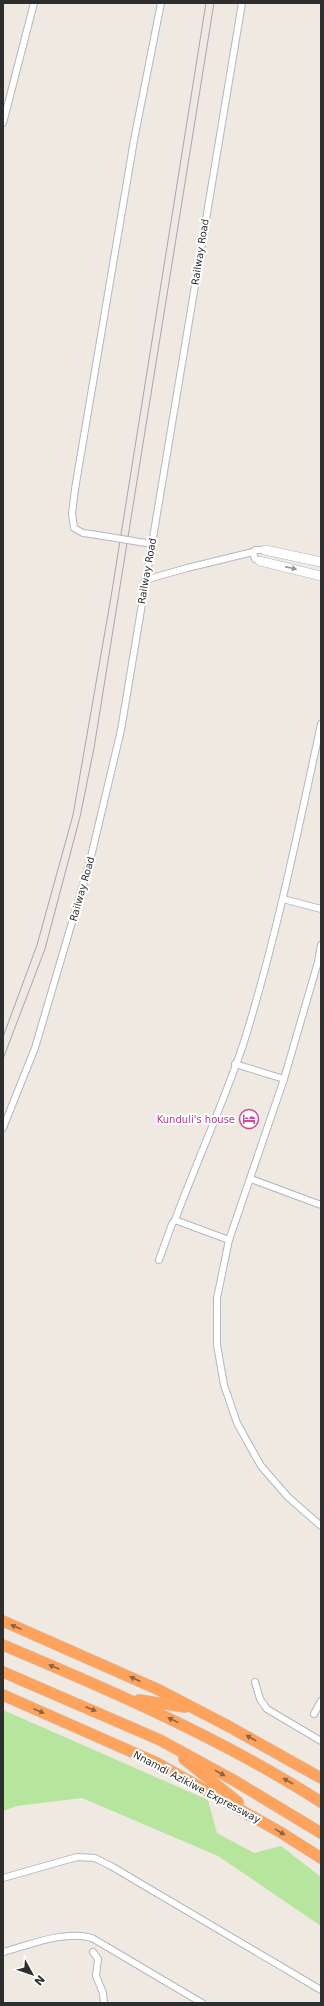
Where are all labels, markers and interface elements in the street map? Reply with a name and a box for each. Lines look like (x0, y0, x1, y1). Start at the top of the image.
street label: Railway Road (189, 218, 211, 286)
street label: Railway Road (136, 537, 158, 605)
one-way arrow (284, 566, 297, 572)
street label: Railway Road (67, 855, 97, 923)
hotel icon: Kunduli's house (238, 1108, 260, 1130)
place label: Kunduli's house (157, 1114, 235, 1125)
one-way arrow (9, 1623, 21, 1629)
one-way arrow (49, 1664, 60, 1670)
one-way arrow (129, 1676, 141, 1682)
one-way arrow (85, 1706, 96, 1712)
one-way arrow (33, 1708, 45, 1714)
one-way arrow (167, 1717, 179, 1723)
one-way arrow (245, 1734, 256, 1741)
street label: Nnamdi Azikiwe Expressway (132, 1749, 262, 1825)
one-way arrow (214, 1769, 226, 1776)
one-way arrow (282, 1777, 294, 1784)
one-way arrow (275, 1828, 285, 1836)
north arrow (12, 1954, 52, 1994)
text: N (31, 1972, 47, 1988)

